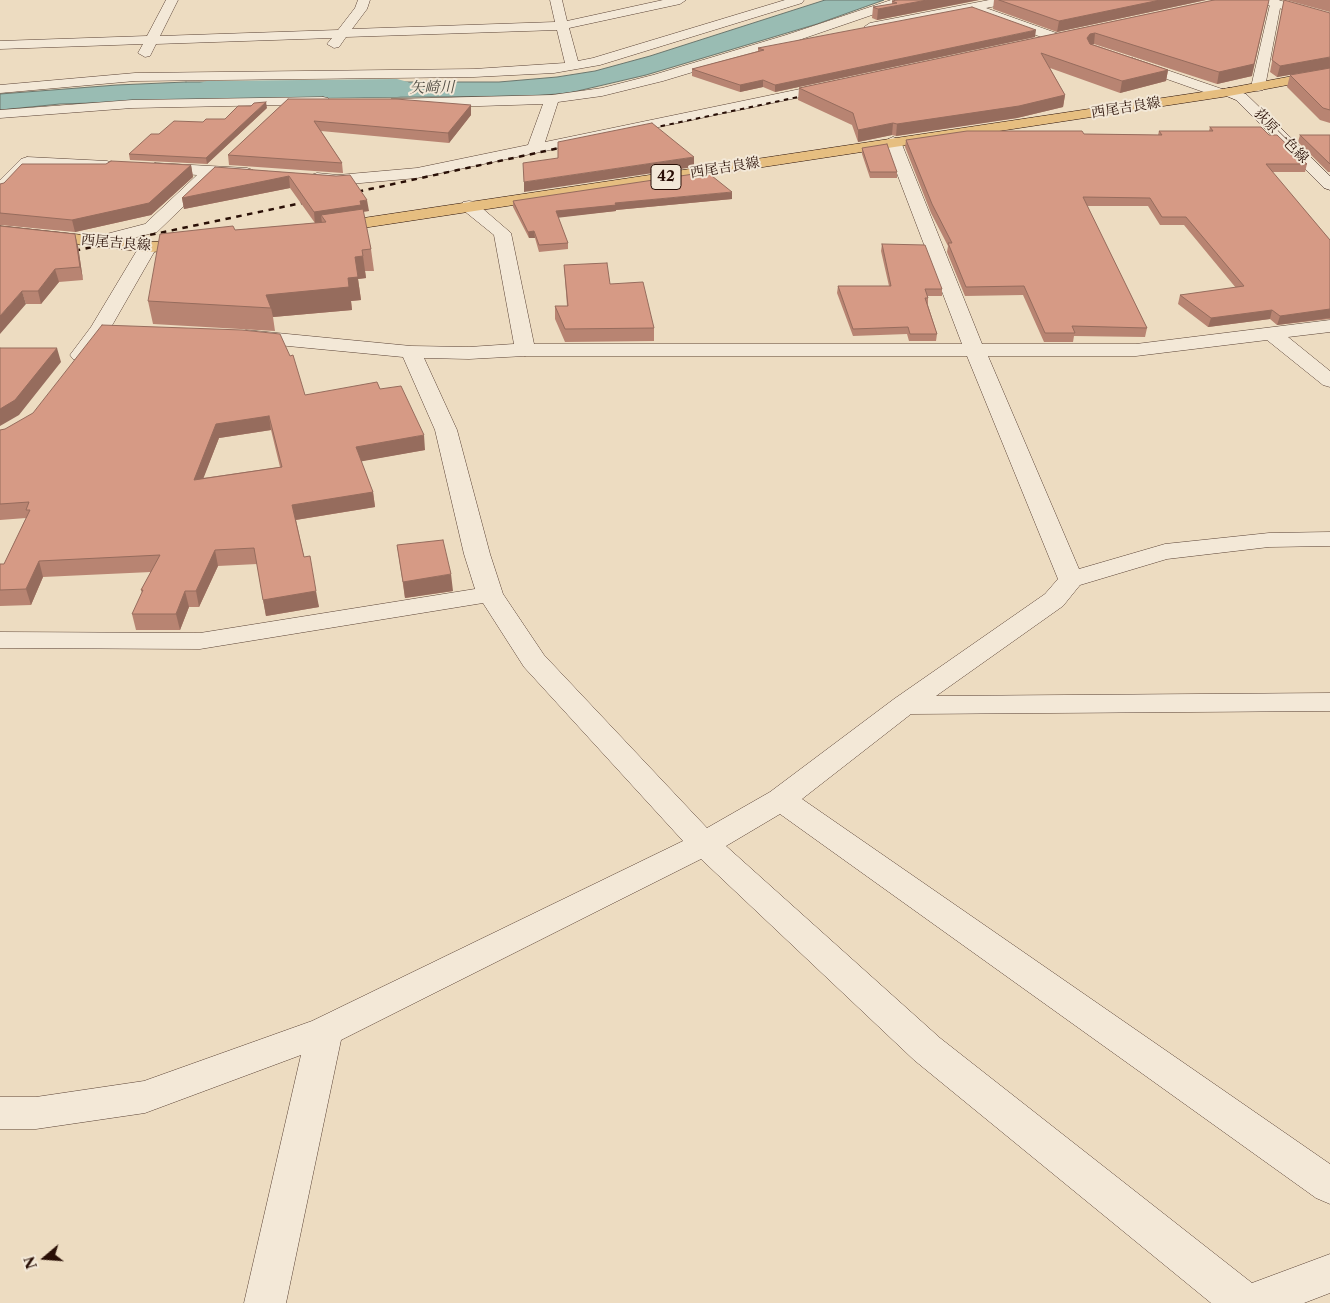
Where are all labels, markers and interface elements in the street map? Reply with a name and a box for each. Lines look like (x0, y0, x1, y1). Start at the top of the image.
water label: 矢崎川 (409, 79, 455, 97)
street label: 西尾吉良線 (1090, 94, 1162, 122)
street label: 荻原一色線 (1250, 105, 1312, 167)
street label: 西尾吉良線 (689, 154, 761, 182)
road number: 42 (651, 164, 681, 190)
street label: 西尾吉良線 (80, 232, 152, 254)
north arrow (20, 1233, 70, 1283)
text: N (20, 1254, 41, 1271)

